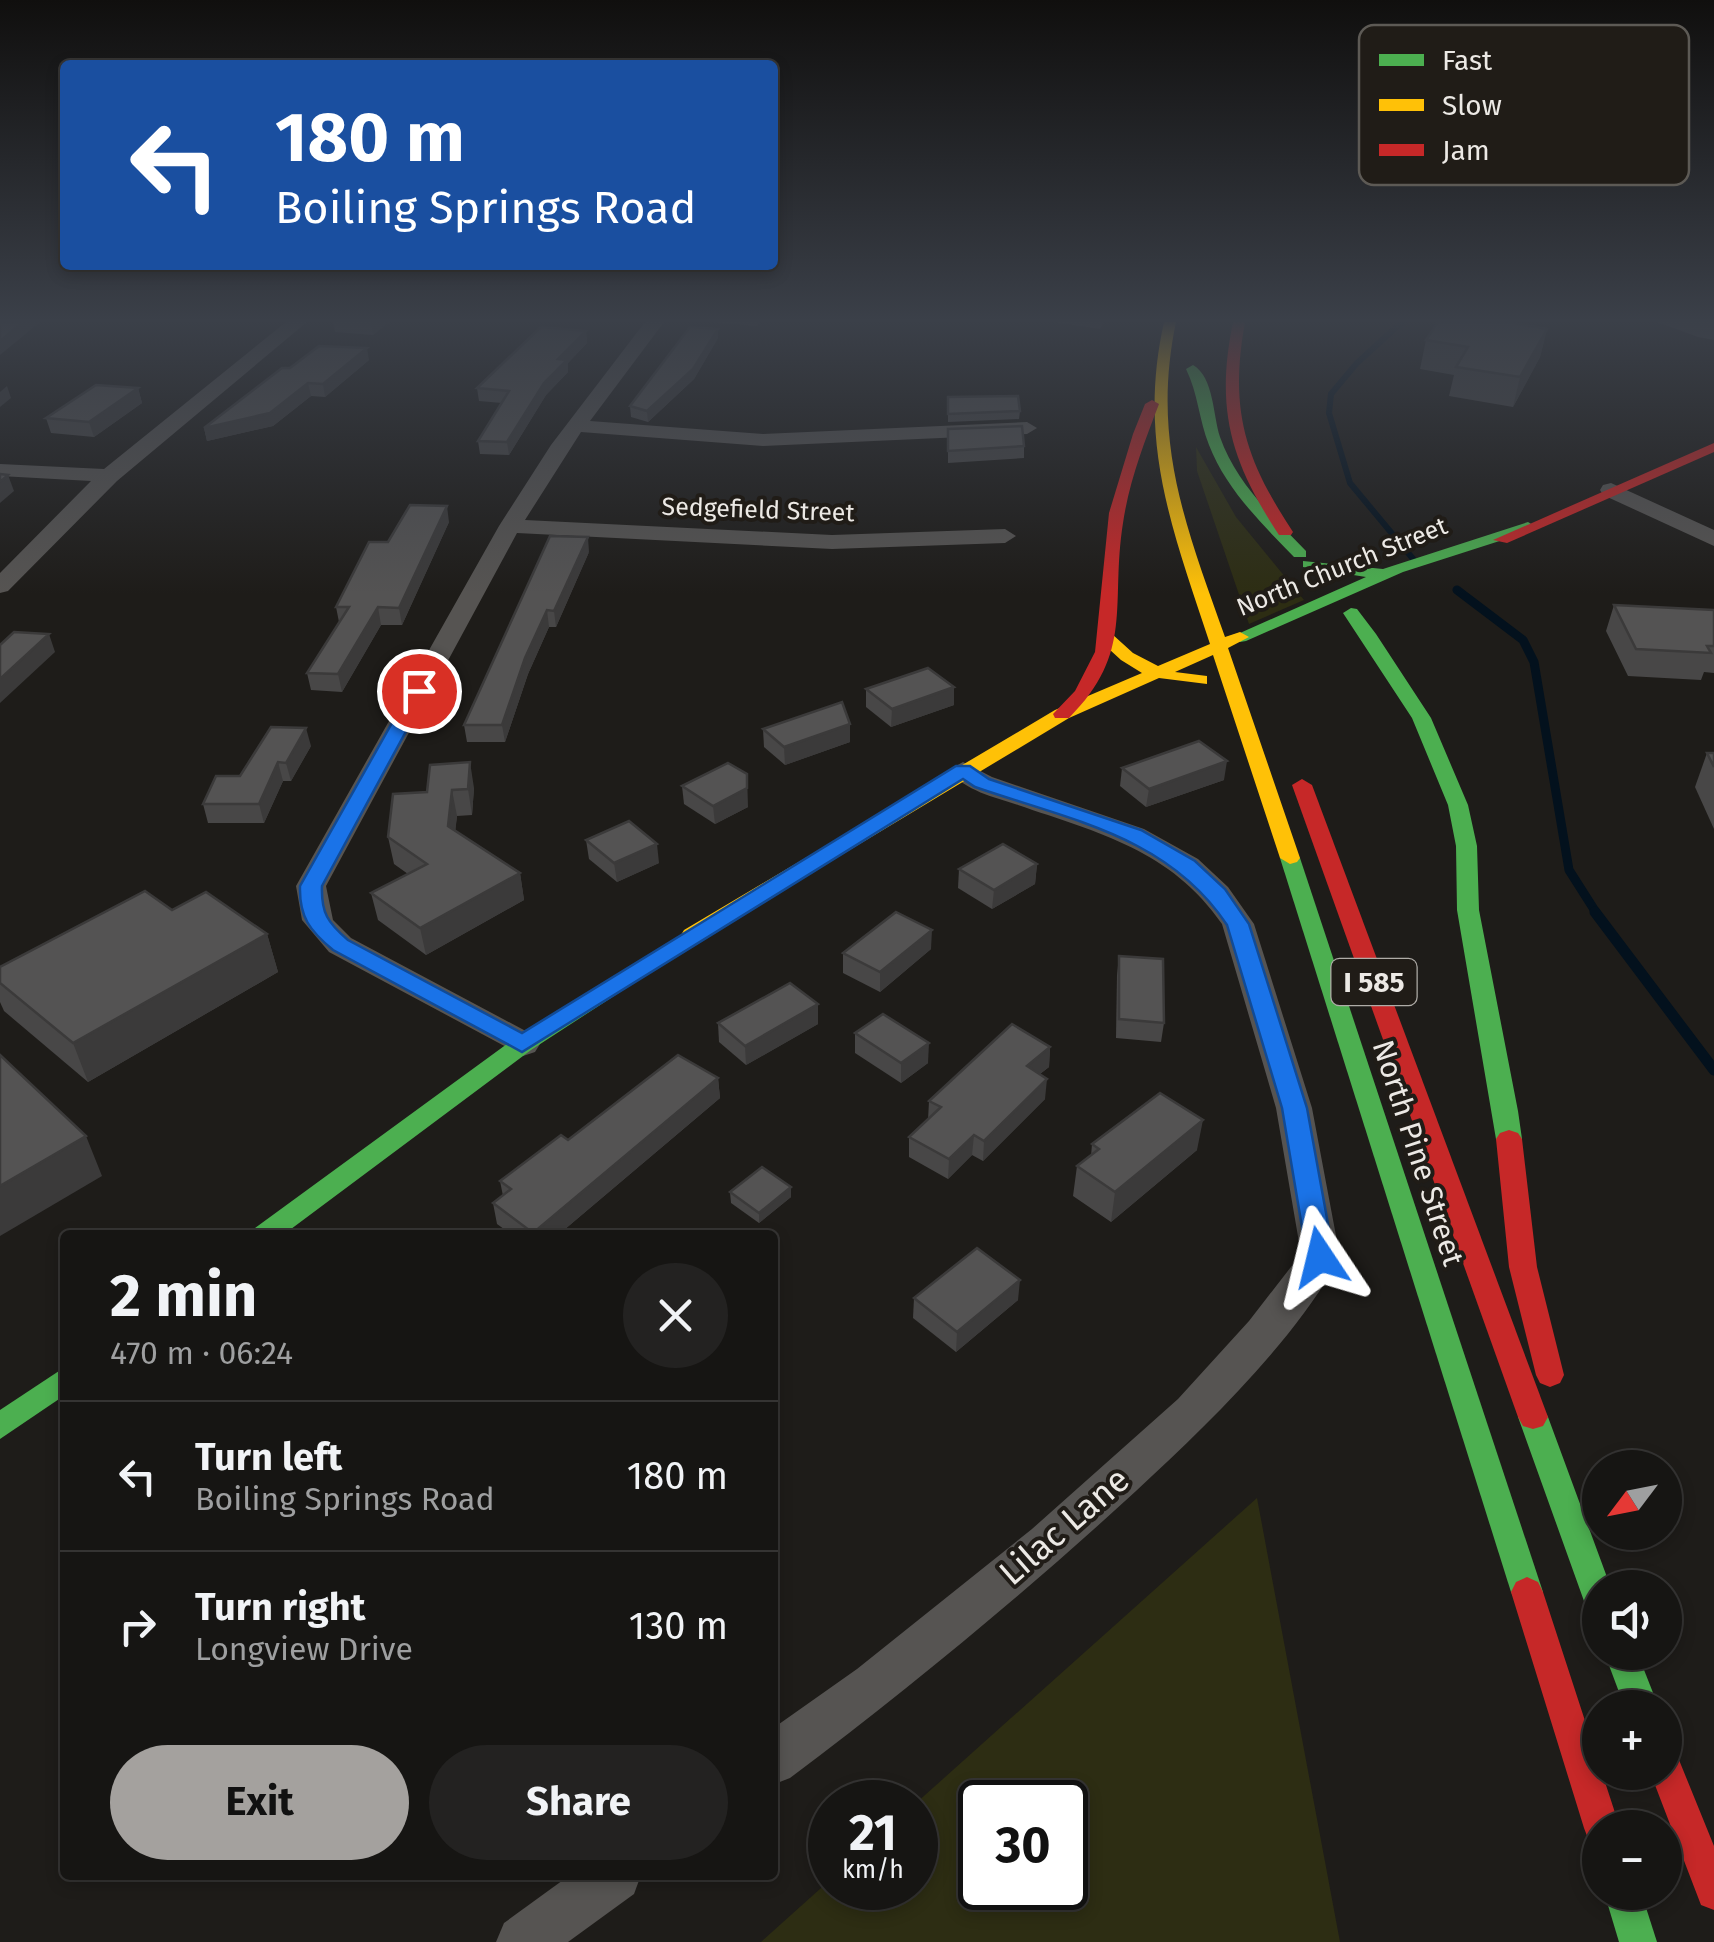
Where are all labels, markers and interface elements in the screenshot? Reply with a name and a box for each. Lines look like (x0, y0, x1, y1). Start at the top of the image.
legend (1359, 25, 1689, 185)
text: Fast (1442, 44, 1493, 77)
text: Slow (1442, 89, 1502, 122)
text: 180 m (275, 96, 465, 180)
icon: left (110, 100, 240, 230)
text: Jam (1442, 134, 1490, 167)
text: Boiling Springs Road (275, 181, 696, 235)
street label: Sedgefield Street (661, 492, 856, 528)
street label: North Church Street (1232, 511, 1453, 623)
pin (377, 649, 462, 734)
icon: arrive (392, 664, 447, 719)
road number: I 585 (1332, 959, 1416, 1005)
street label: North Pine Street (1365, 1036, 1471, 1271)
position arrow (1268, 1205, 1372, 1309)
text: 2 min (110, 1260, 257, 1332)
button: close (623, 1263, 728, 1368)
text: 470 m · 06:24 (110, 1334, 293, 1372)
text: Turn left (195, 1434, 342, 1480)
icon: left (110, 1449, 165, 1504)
north arrow (1582, 1450, 1682, 1550)
map controls (1582, 1450, 1682, 1910)
text: 180 m (627, 1453, 728, 1499)
street label: Lilac Lane (991, 1458, 1137, 1594)
text: Boiling Springs Road (195, 1480, 495, 1518)
button: sound (1582, 1570, 1682, 1670)
text: Turn right (195, 1584, 365, 1630)
icon: right (110, 1599, 165, 1654)
text: 130 m (629, 1603, 728, 1649)
text: Longview Drive (195, 1630, 413, 1668)
button: + (1582, 1690, 1682, 1790)
button: Exit (110, 1745, 409, 1860)
button: Share (429, 1745, 728, 1860)
speed limit sign: 30 (958, 1780, 1088, 1910)
text: 21 (849, 1803, 897, 1863)
button: − (1582, 1810, 1682, 1910)
text: km/h (842, 1855, 904, 1885)

